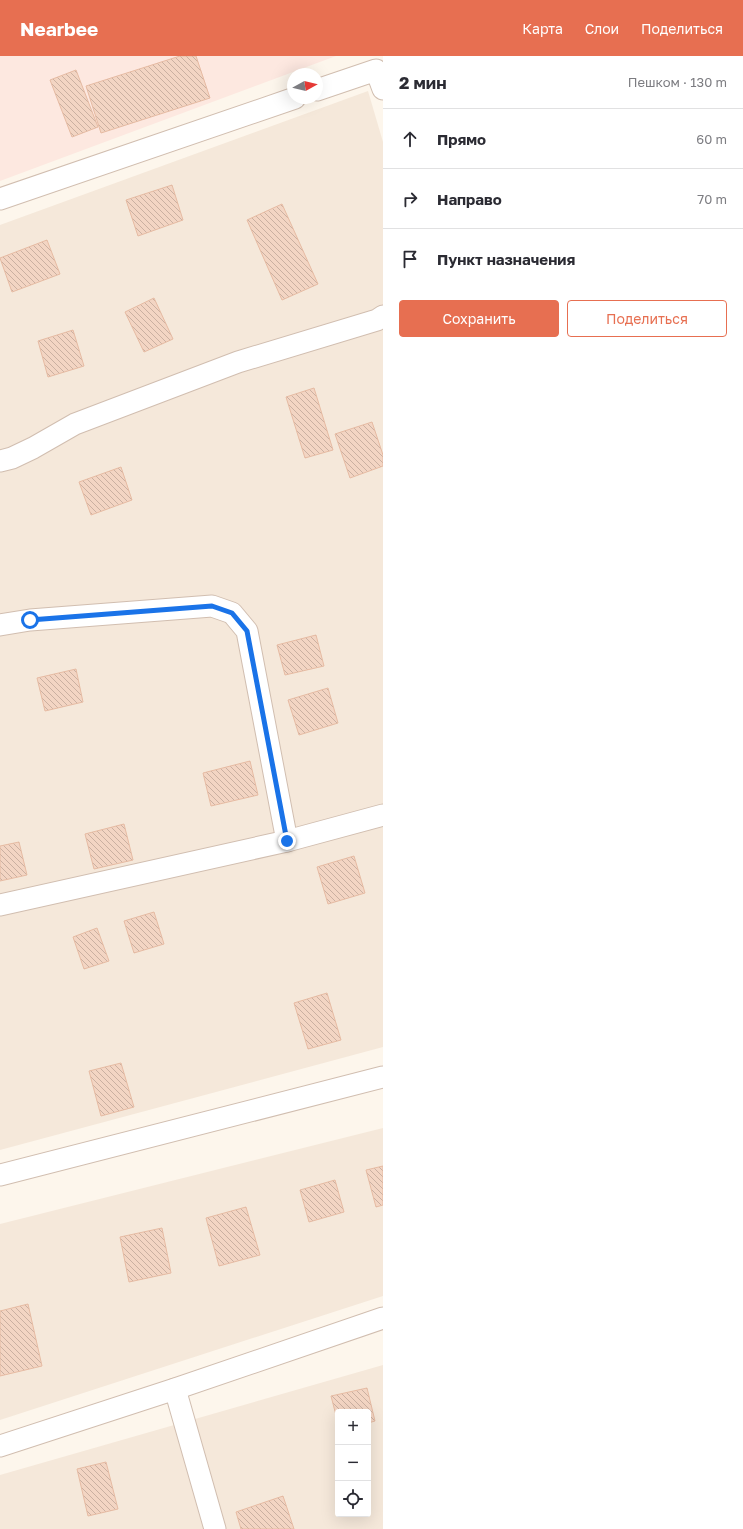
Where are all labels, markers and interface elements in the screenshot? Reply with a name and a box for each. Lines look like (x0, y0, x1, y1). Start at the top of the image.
text: Nearbee (20, 17, 98, 40)
text: Карта (522, 20, 563, 37)
text: Слои (585, 20, 619, 37)
text: Поделиться (641, 20, 723, 37)
north arrow (287, 68, 323, 104)
text: 2 мин (399, 72, 447, 93)
text: Пешком · 130 m (628, 74, 727, 90)
icon: ahead (399, 128, 421, 150)
text: Прямо (437, 130, 486, 148)
text: 60 m (696, 131, 727, 147)
icon: right (399, 188, 421, 210)
text: Направо (437, 190, 502, 208)
text: 70 m (697, 191, 727, 207)
icon: arrive (399, 248, 421, 270)
text: Пункт назначения (437, 250, 575, 268)
button: Сохранить (399, 300, 559, 337)
button: Поделиться (567, 300, 727, 337)
route start (21, 611, 39, 629)
route end (278, 832, 296, 850)
map controls (335, 1409, 371, 1517)
button: + (335, 1409, 371, 1445)
button: − (335, 1445, 371, 1481)
button: locate (335, 1481, 371, 1517)

